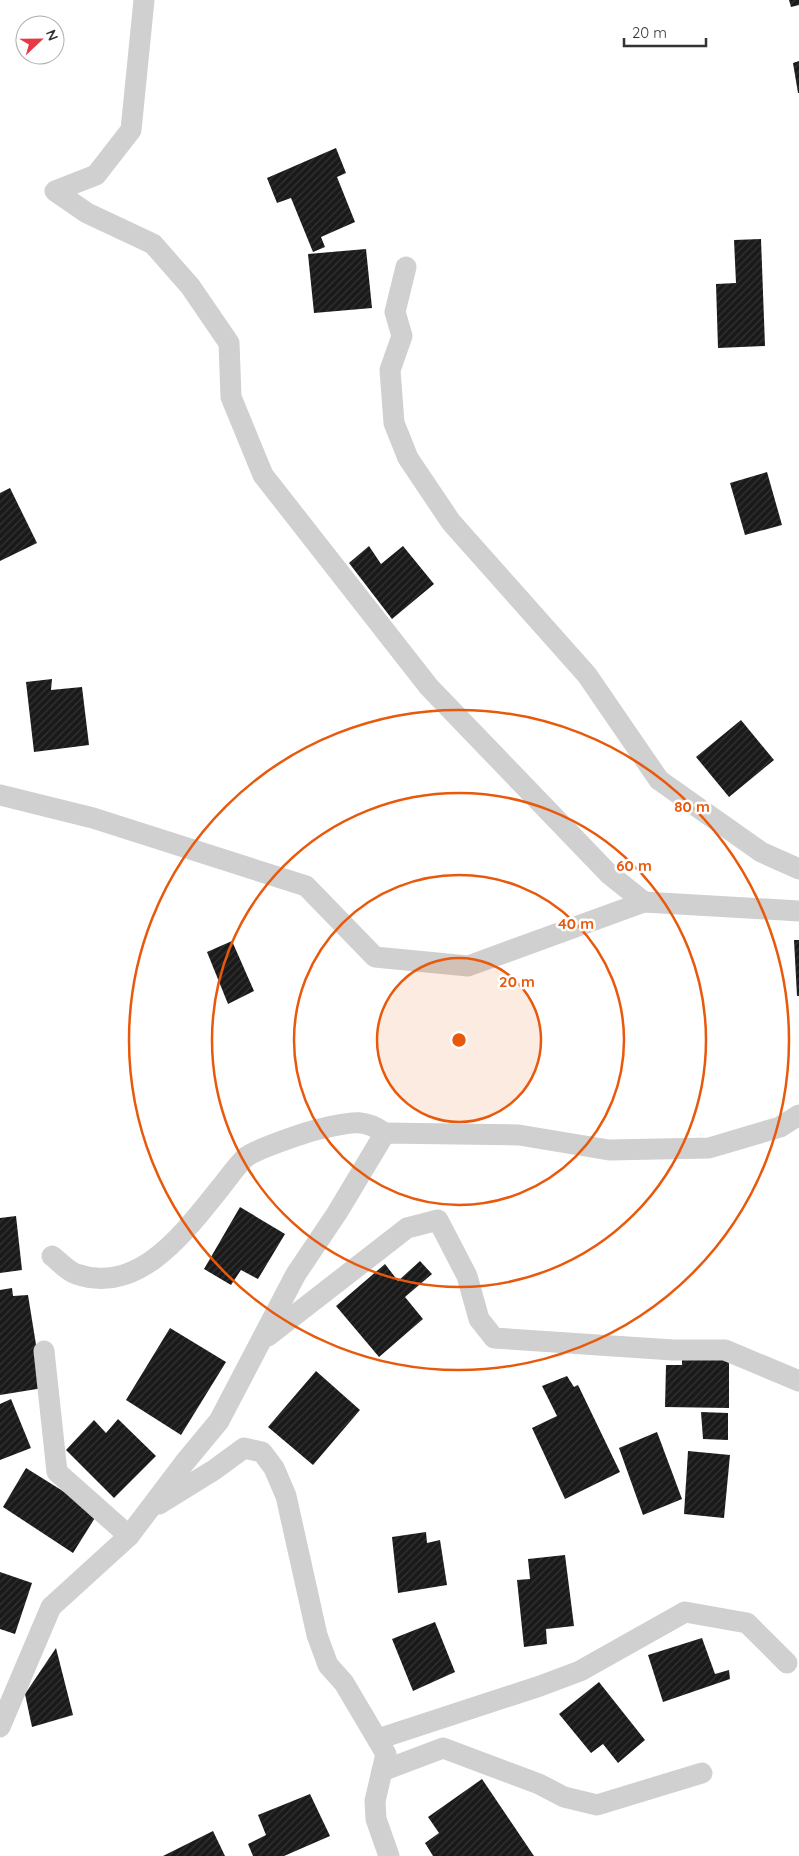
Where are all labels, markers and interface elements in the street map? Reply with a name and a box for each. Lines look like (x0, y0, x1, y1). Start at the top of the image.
north arrow (15, 15, 65, 65)
scale bar (624, 15, 706, 47)
text: 20 m (632, 23, 667, 42)
text: N (42, 27, 62, 43)
text: 80 m (674, 797, 710, 816)
text: 60 m (616, 856, 652, 875)
text: 40 m (558, 914, 594, 933)
text: 20 m (499, 972, 535, 991)
centre of rings (450, 1031, 468, 1049)

